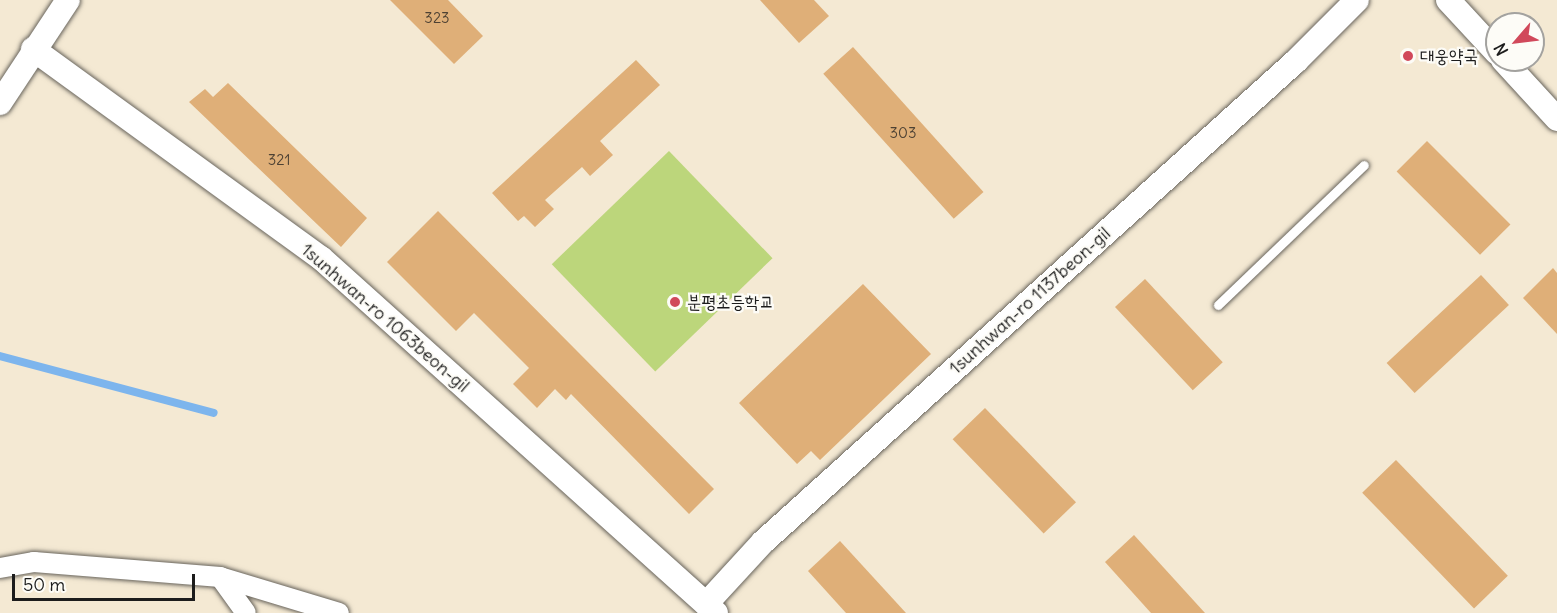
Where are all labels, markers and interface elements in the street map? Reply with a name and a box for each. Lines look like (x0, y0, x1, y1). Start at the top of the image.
house number: 323 (424, 9, 450, 27)
north arrow (1485, 12, 1545, 72)
text: N (1489, 40, 1512, 59)
place label: 대웅약국 (1420, 45, 1478, 67)
marker: 대웅약국 (1401, 49, 1415, 63)
house number: 303 (890, 124, 916, 142)
house number: 321 (268, 151, 290, 169)
street label: 1sunhwan-ro 1137beon-gil (945, 223, 1115, 379)
street label: 1sunhwan-ro 1063beon-gil (296, 239, 474, 397)
place label: 분평초등학교 (687, 291, 774, 313)
marker: 분평초등학교 (668, 295, 682, 309)
scale bar (15, 562, 198, 600)
text: 50 m (23, 573, 65, 596)

